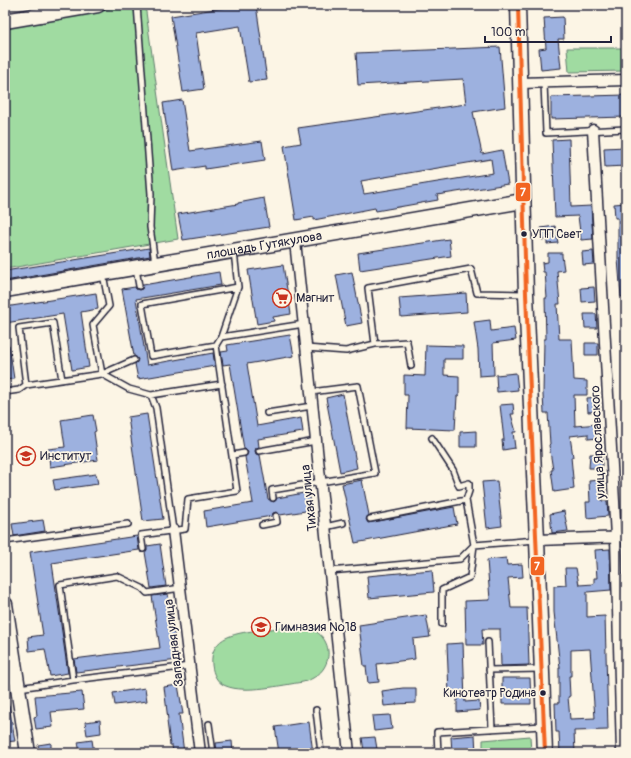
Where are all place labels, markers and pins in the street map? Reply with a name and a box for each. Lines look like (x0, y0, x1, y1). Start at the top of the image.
place label: УПП Свет (532, 227, 581, 242)
marker: УПП Свет (519, 229, 529, 239)
supermarket icon: Магнит (271, 287, 293, 309)
place label: Магнит (296, 290, 335, 306)
school or university icon: Институт (15, 445, 37, 467)
place label: Институт (40, 448, 92, 464)
school or university icon: Гимназия №18 (250, 616, 272, 638)
place label: Гимназия №18 (275, 619, 357, 635)
place label: Кинотеатр Родина (443, 686, 536, 701)
marker: Кинотеатр Родина (538, 688, 548, 698)

